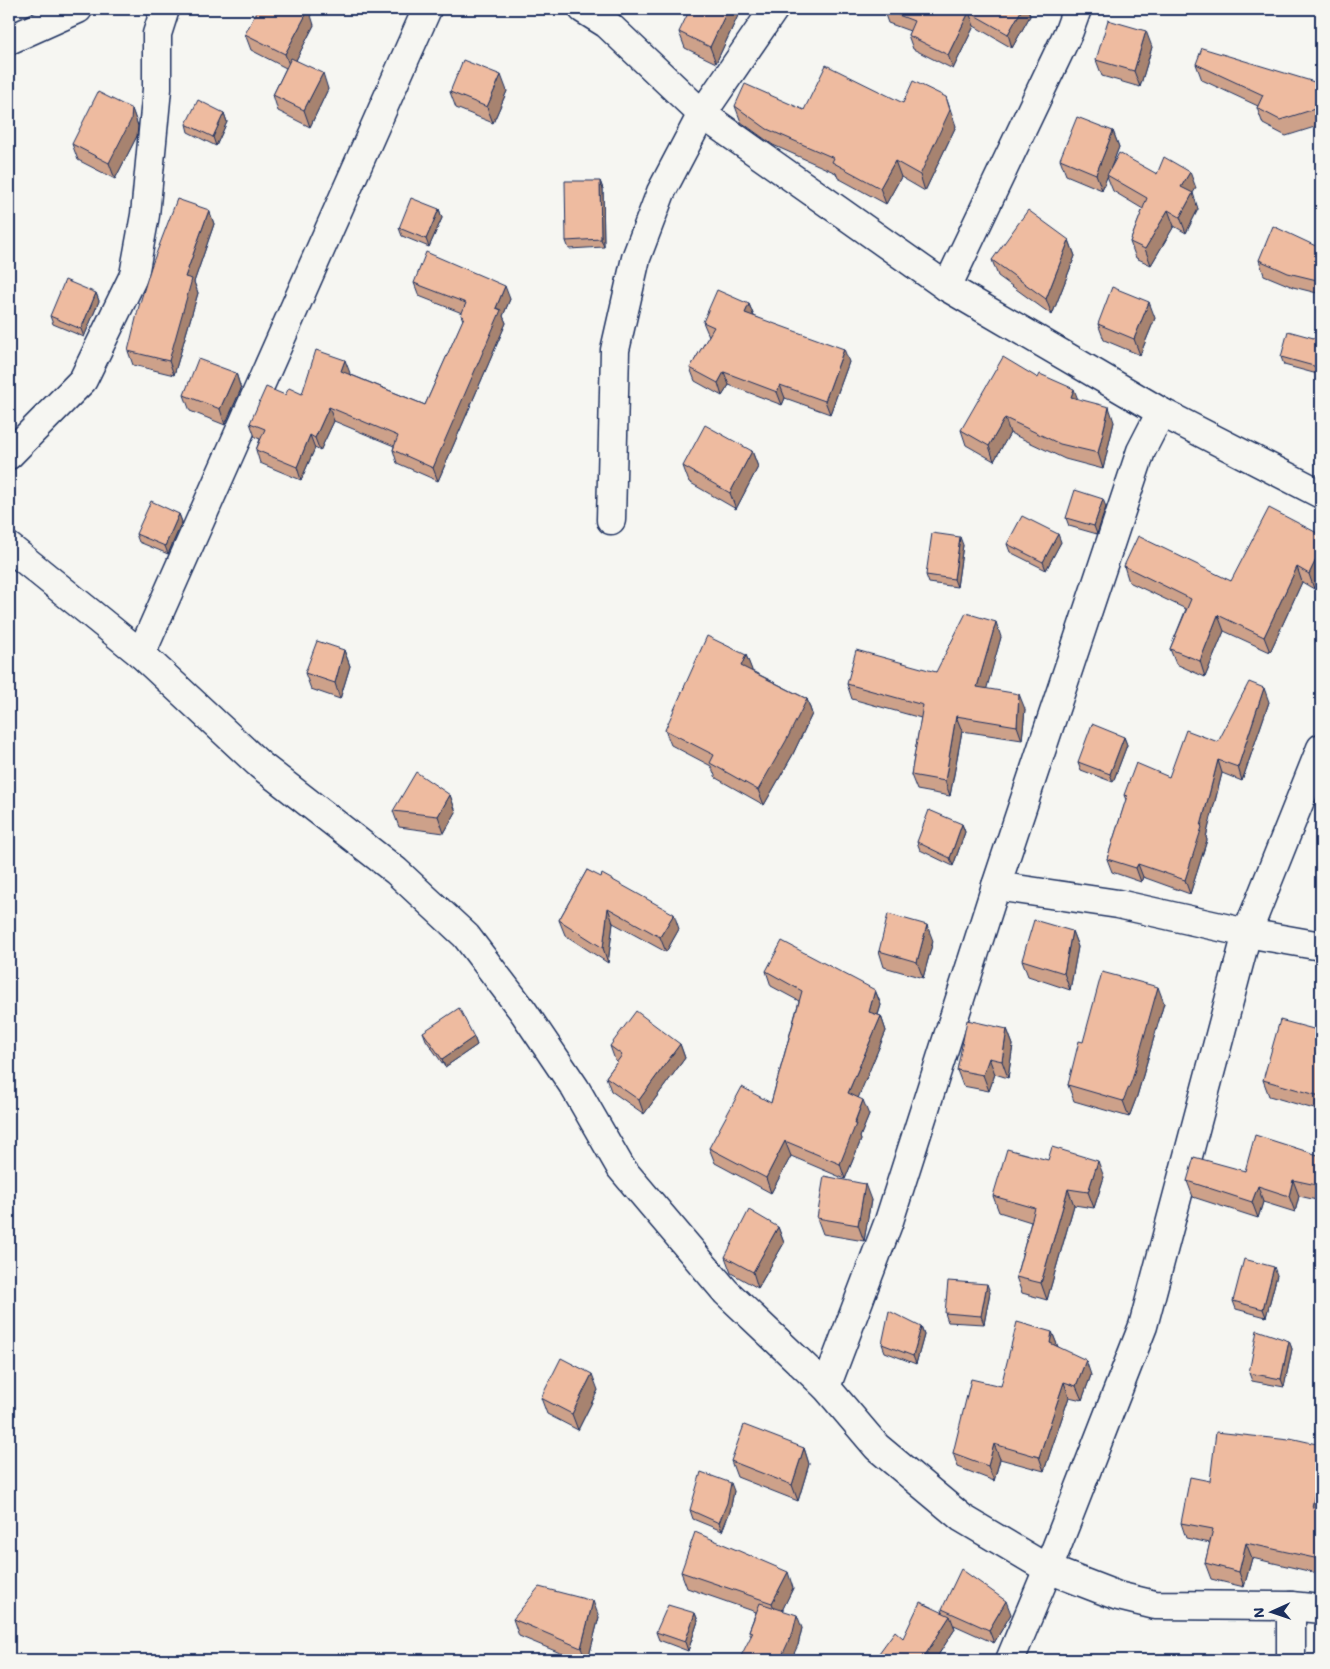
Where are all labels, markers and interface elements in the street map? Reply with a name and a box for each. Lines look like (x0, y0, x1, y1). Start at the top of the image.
north arrow (1248, 1586, 1298, 1636)
text: N (1249, 1607, 1268, 1619)

